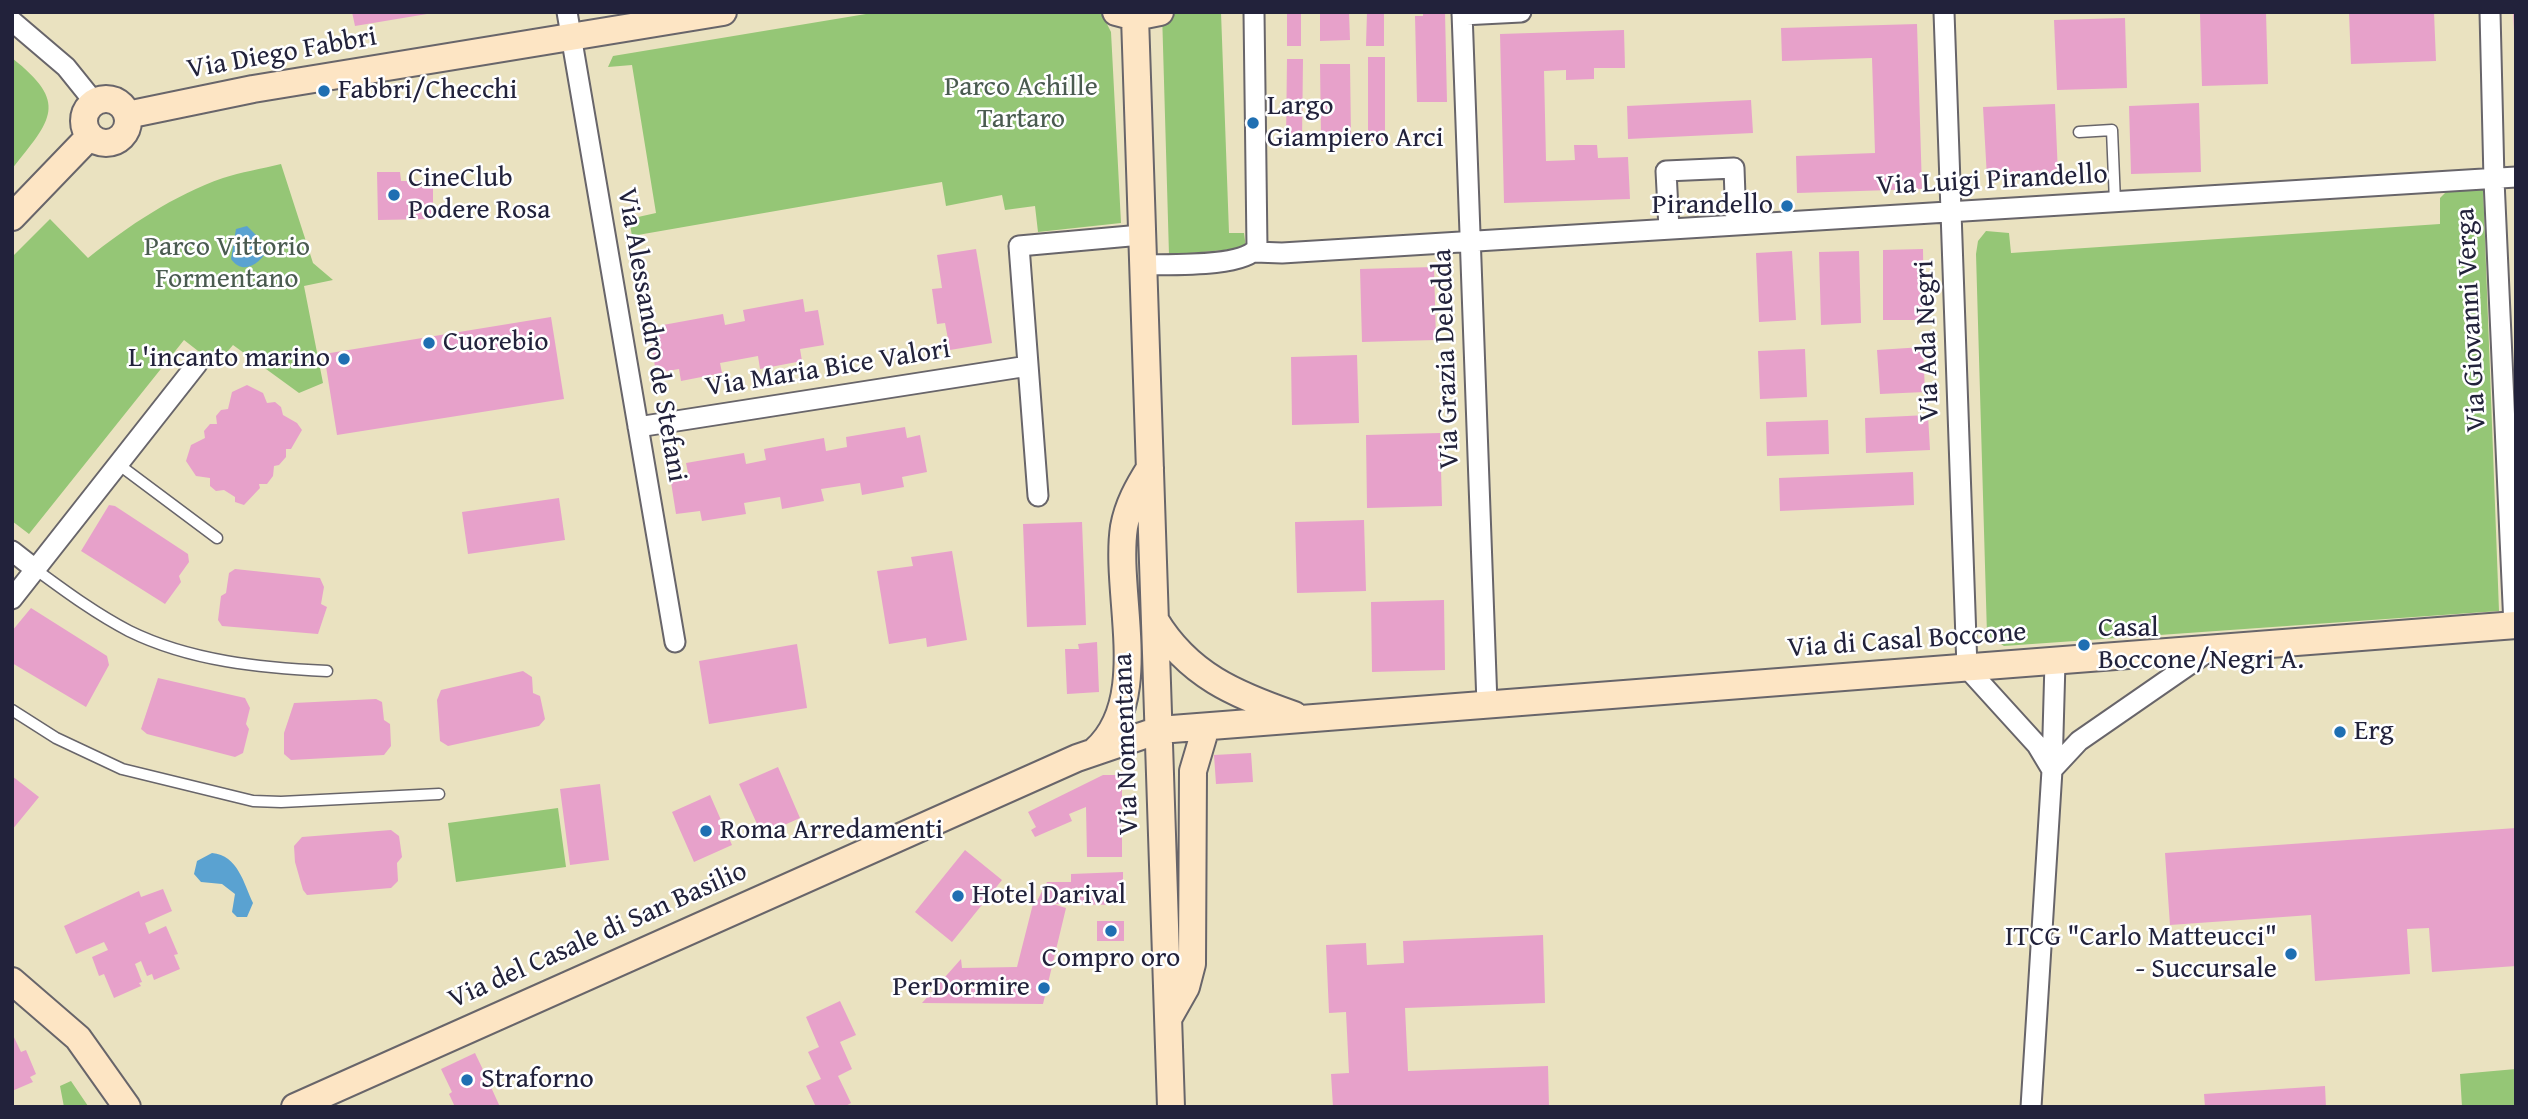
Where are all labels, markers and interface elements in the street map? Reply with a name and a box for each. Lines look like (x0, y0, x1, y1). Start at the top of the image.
street label: Via Diego Fabbri (184, 21, 380, 87)
park label: Parco Achille Tartaro (944, 71, 1098, 137)
place label: Fabbri/Checchi (338, 74, 517, 108)
marker: Fabbri/Checchi (316, 83, 332, 99)
place label: Largo Giampiero Arci (1267, 90, 1444, 156)
marker: Largo Giampiero Arci (1245, 115, 1261, 131)
street label: Via Luigi Pirandello (1876, 158, 2108, 204)
place label: CineClub Podere Rosa (408, 162, 551, 228)
street label: Via Alessandro de Stefani (609, 185, 693, 485)
marker: CineClub Podere Rosa (386, 187, 402, 203)
place label: Pirandello (1652, 189, 1773, 223)
marker: Pirandello (1779, 198, 1795, 214)
street label: Via Giovanni Verga (2449, 207, 2495, 433)
park label: Parco Vittorio Formentano (144, 231, 310, 297)
street label: Via Grazia Deledda (1426, 248, 1468, 470)
street label: Via Ada Negri (1908, 260, 1948, 422)
place label: Cuorebio (443, 326, 549, 360)
street label: Via Maria Bice Valori (703, 333, 953, 405)
marker: Cuorebio (421, 335, 437, 351)
place label: L'incanto marino (128, 342, 330, 376)
marker: L'incanto marino (336, 351, 352, 367)
place label: Casal Boccone/Negri A. (2098, 612, 2304, 678)
street label: Via di Casal Boccone (1786, 616, 2028, 666)
marker: Casal Boccone/Negri A. (2076, 637, 2092, 653)
street label: Via Nomentana (1107, 652, 1147, 836)
place label: Erg (2354, 715, 2394, 749)
marker: Erg (2332, 724, 2348, 740)
place label: Roma Arredamenti (720, 814, 943, 848)
marker: Roma Arredamenti (698, 823, 714, 839)
street label: Via del Casale di San Basilio (443, 855, 753, 1017)
place label: Hotel Darival (972, 879, 1126, 913)
marker: Hotel Darival (950, 888, 966, 904)
place label: ITCG "Carlo Matteucci" - Succursale (2005, 921, 2277, 987)
marker: Compro oro (1103, 923, 1119, 939)
place label: Compro oro (1042, 942, 1180, 976)
marker: ITCG "Carlo Matteucci" - Succursale (2283, 946, 2299, 962)
place label: PerDormire (892, 971, 1030, 1005)
marker: PerDormire (1036, 980, 1052, 996)
place label: Straforno (481, 1063, 594, 1097)
marker: Straforno (459, 1072, 475, 1088)

